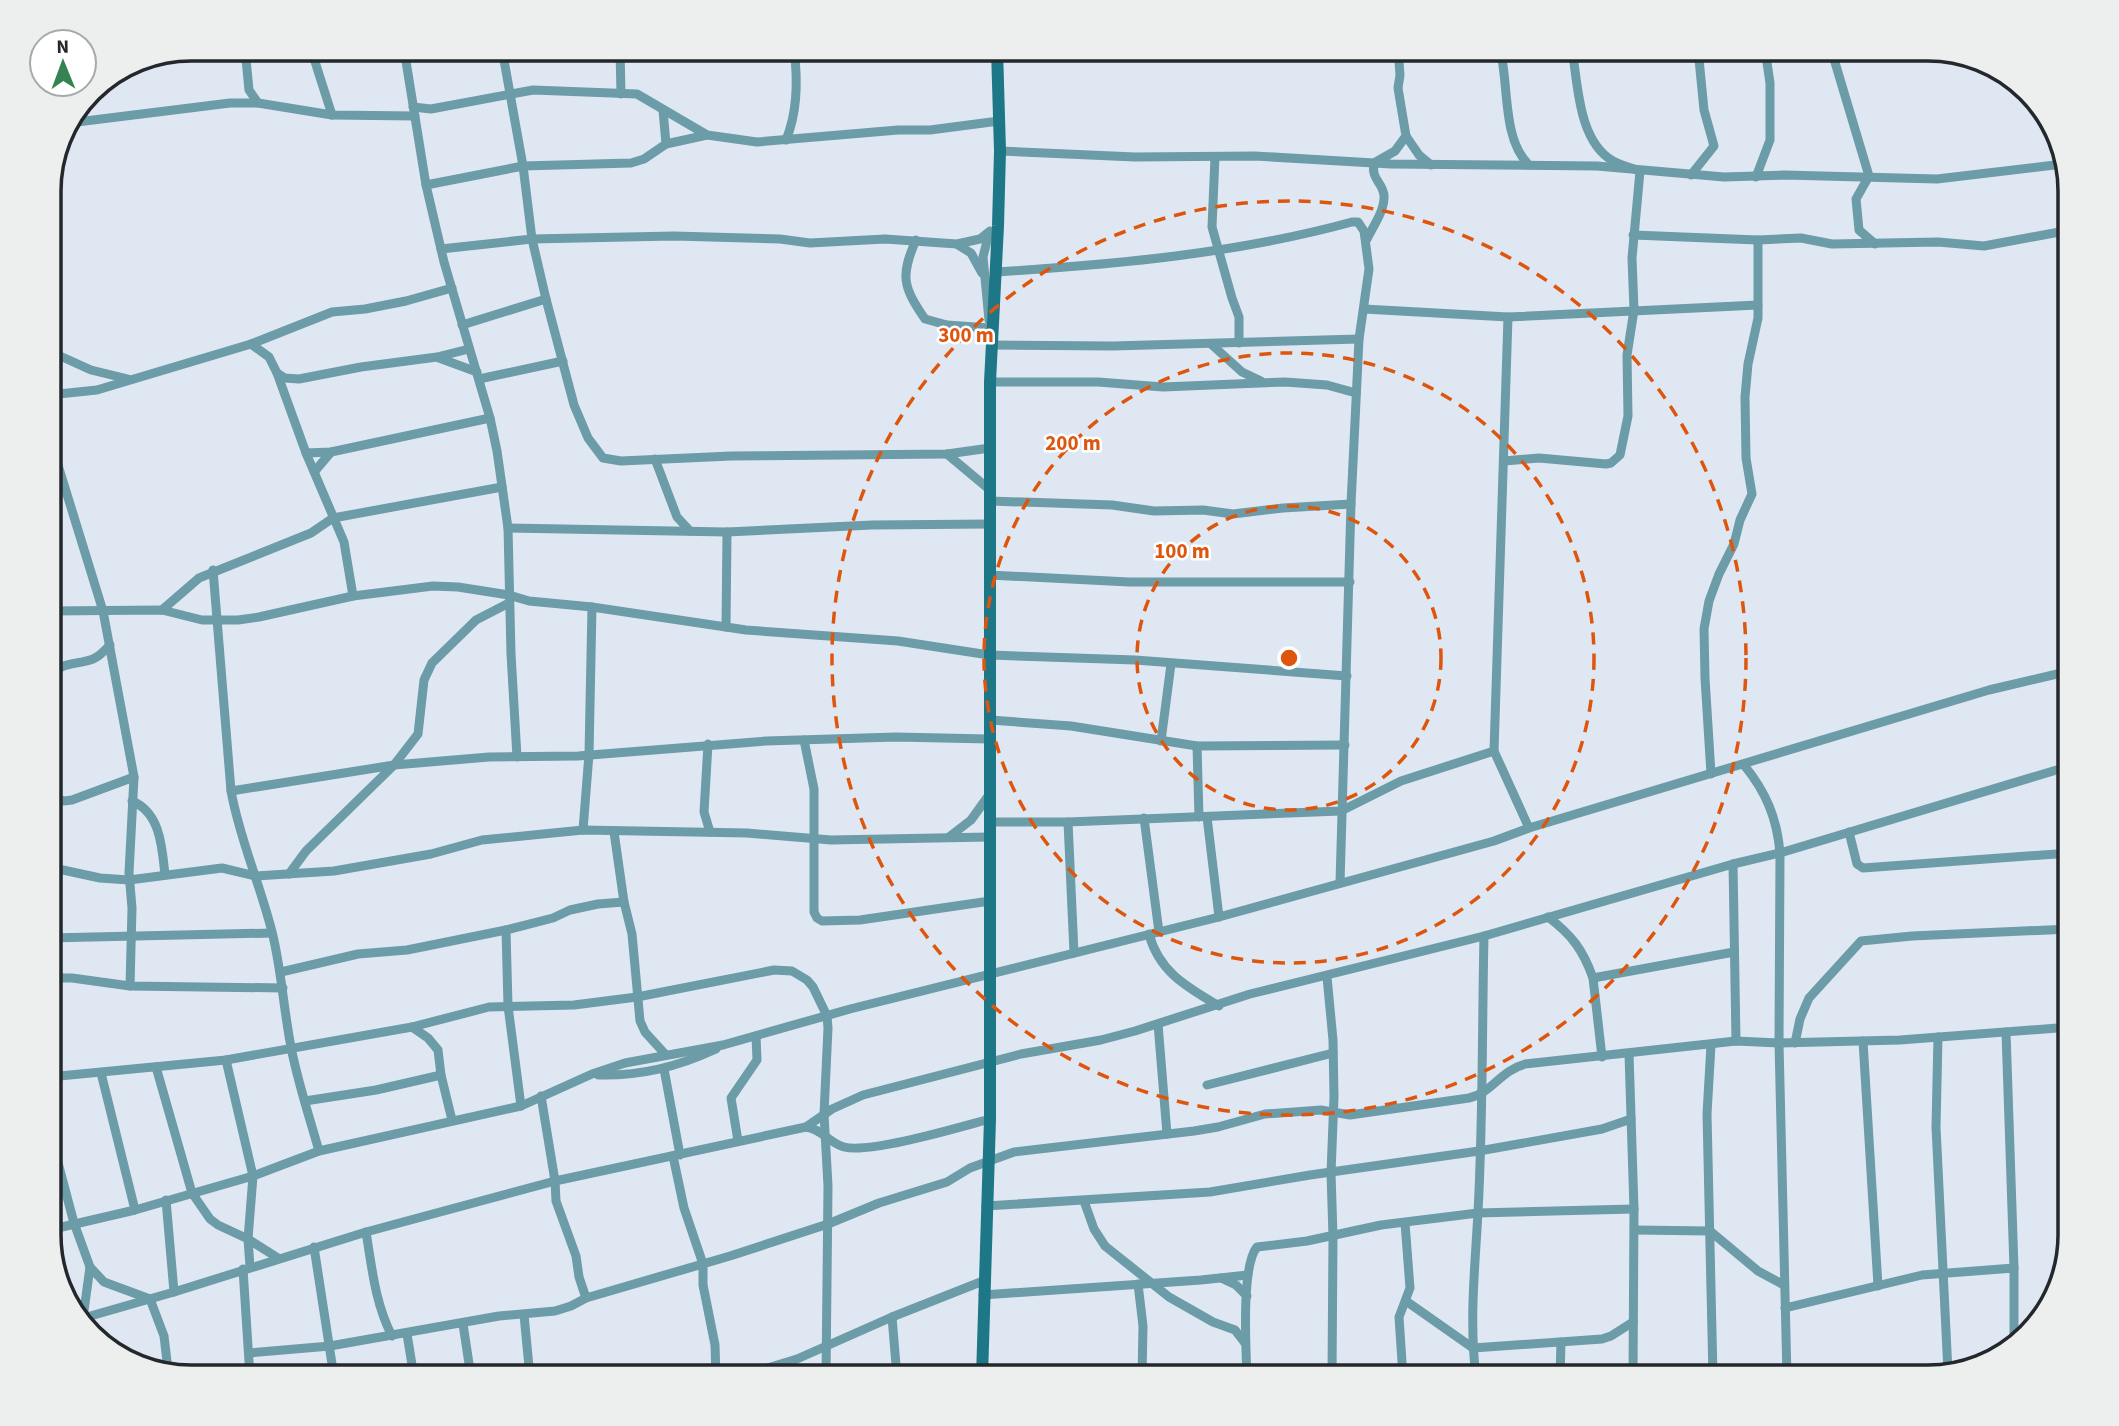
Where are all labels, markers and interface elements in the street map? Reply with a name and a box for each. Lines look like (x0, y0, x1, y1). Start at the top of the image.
north arrow (28, 28, 98, 98)
text: N (56, 34, 69, 61)
text: 300 m (938, 320, 994, 350)
text: 200 m (1045, 428, 1101, 458)
text: 100 m (1154, 536, 1210, 566)
centre of rings (1277, 646, 1301, 670)

